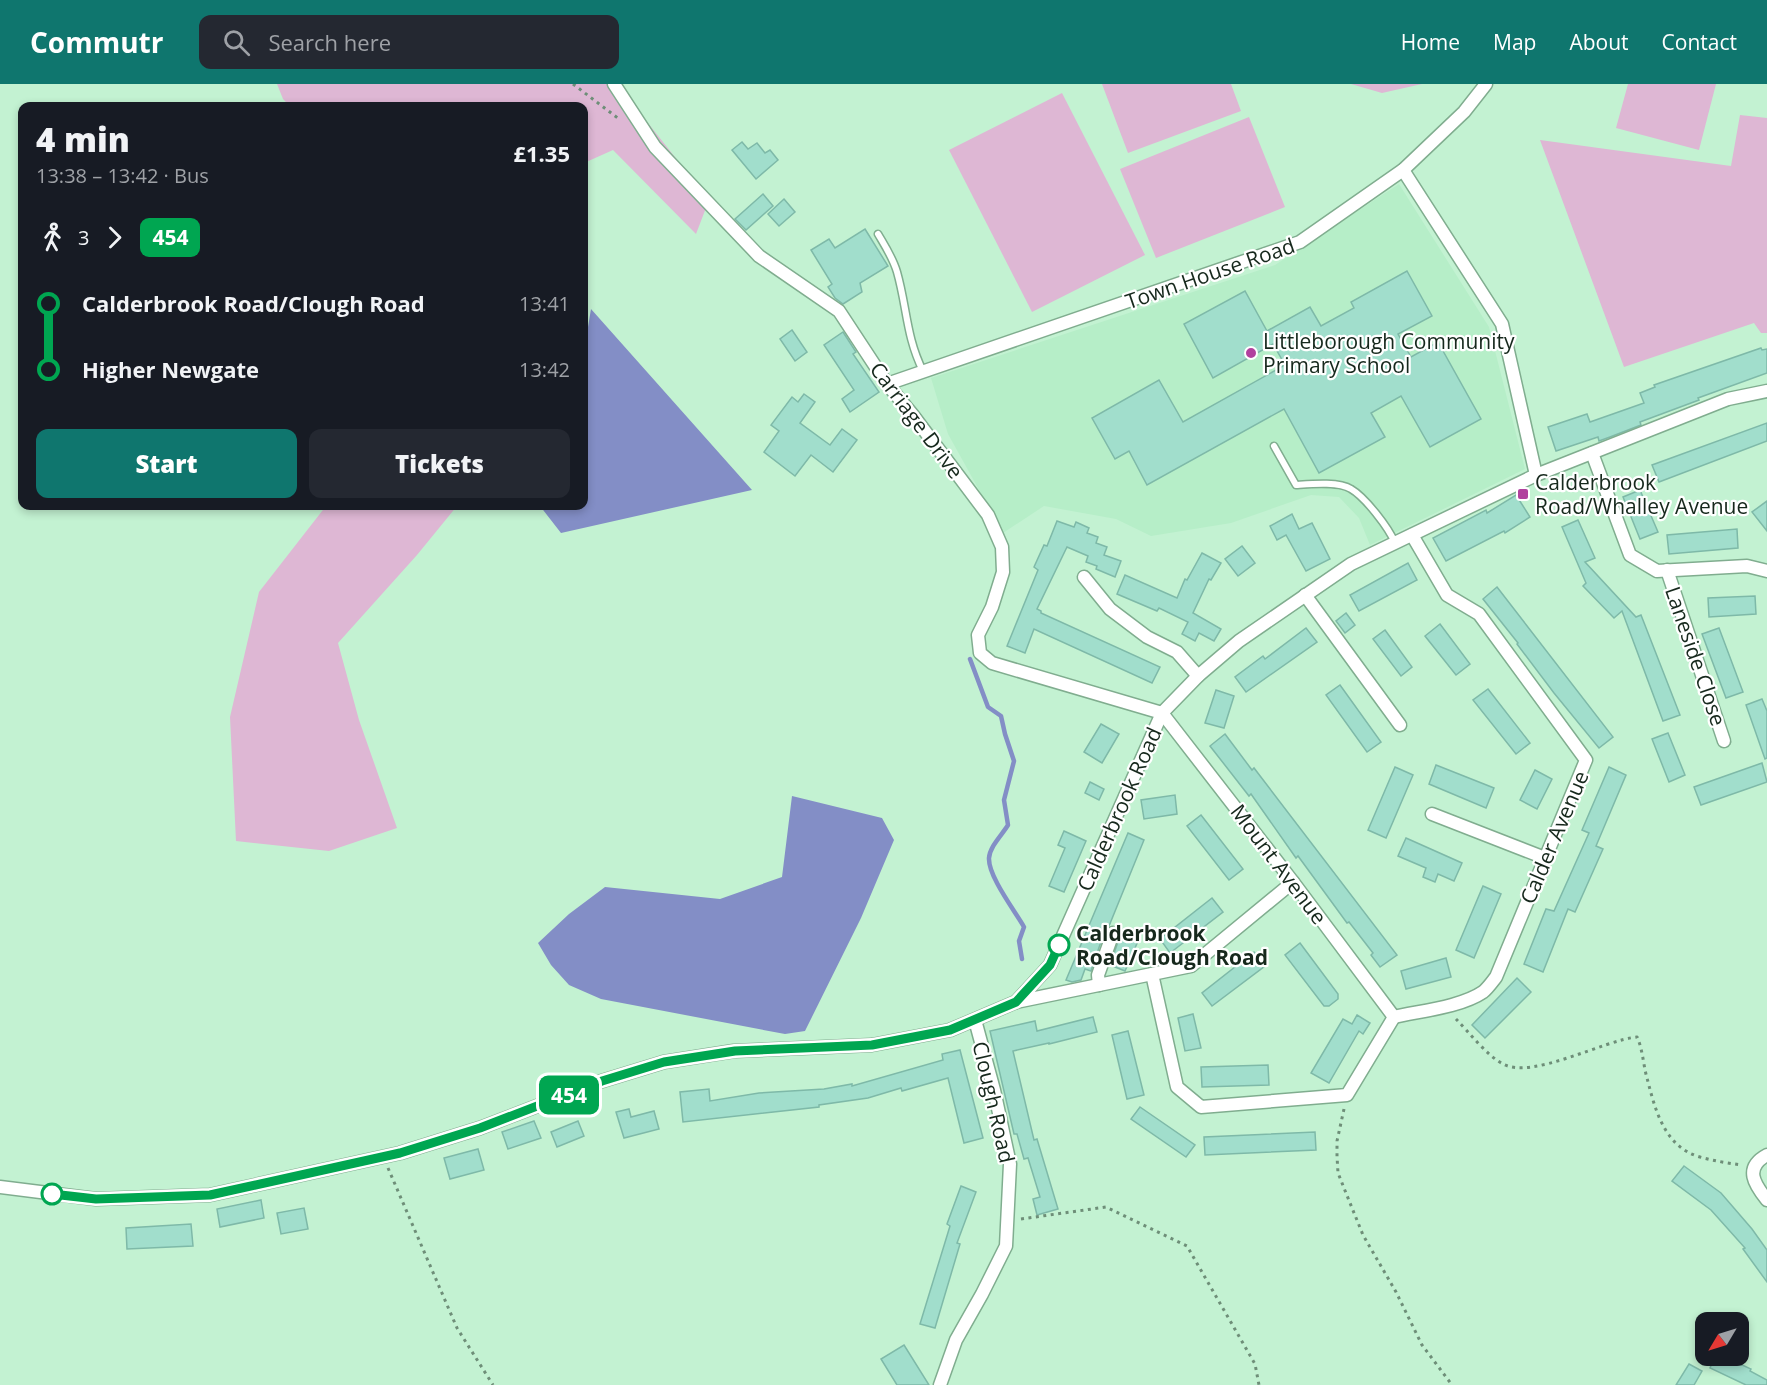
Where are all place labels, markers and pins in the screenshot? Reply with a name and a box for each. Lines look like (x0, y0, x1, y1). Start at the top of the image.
place label: Littleborough Community Primary School (1263, 327, 1515, 379)
marker: Littleborough Community Primary School (1244, 346, 1258, 360)
place label: Calderbrook Road/Whalley Avenue (1535, 468, 1748, 520)
marker: Calderbrook Road/Whalley Avenue (1516, 487, 1530, 501)
place label: Calderbrook Road/Clough Road (1076, 919, 1268, 971)
marker: Calderbrook Road/Clough Road (1048, 934, 1070, 956)
unlabelled marker (41, 1183, 63, 1205)

